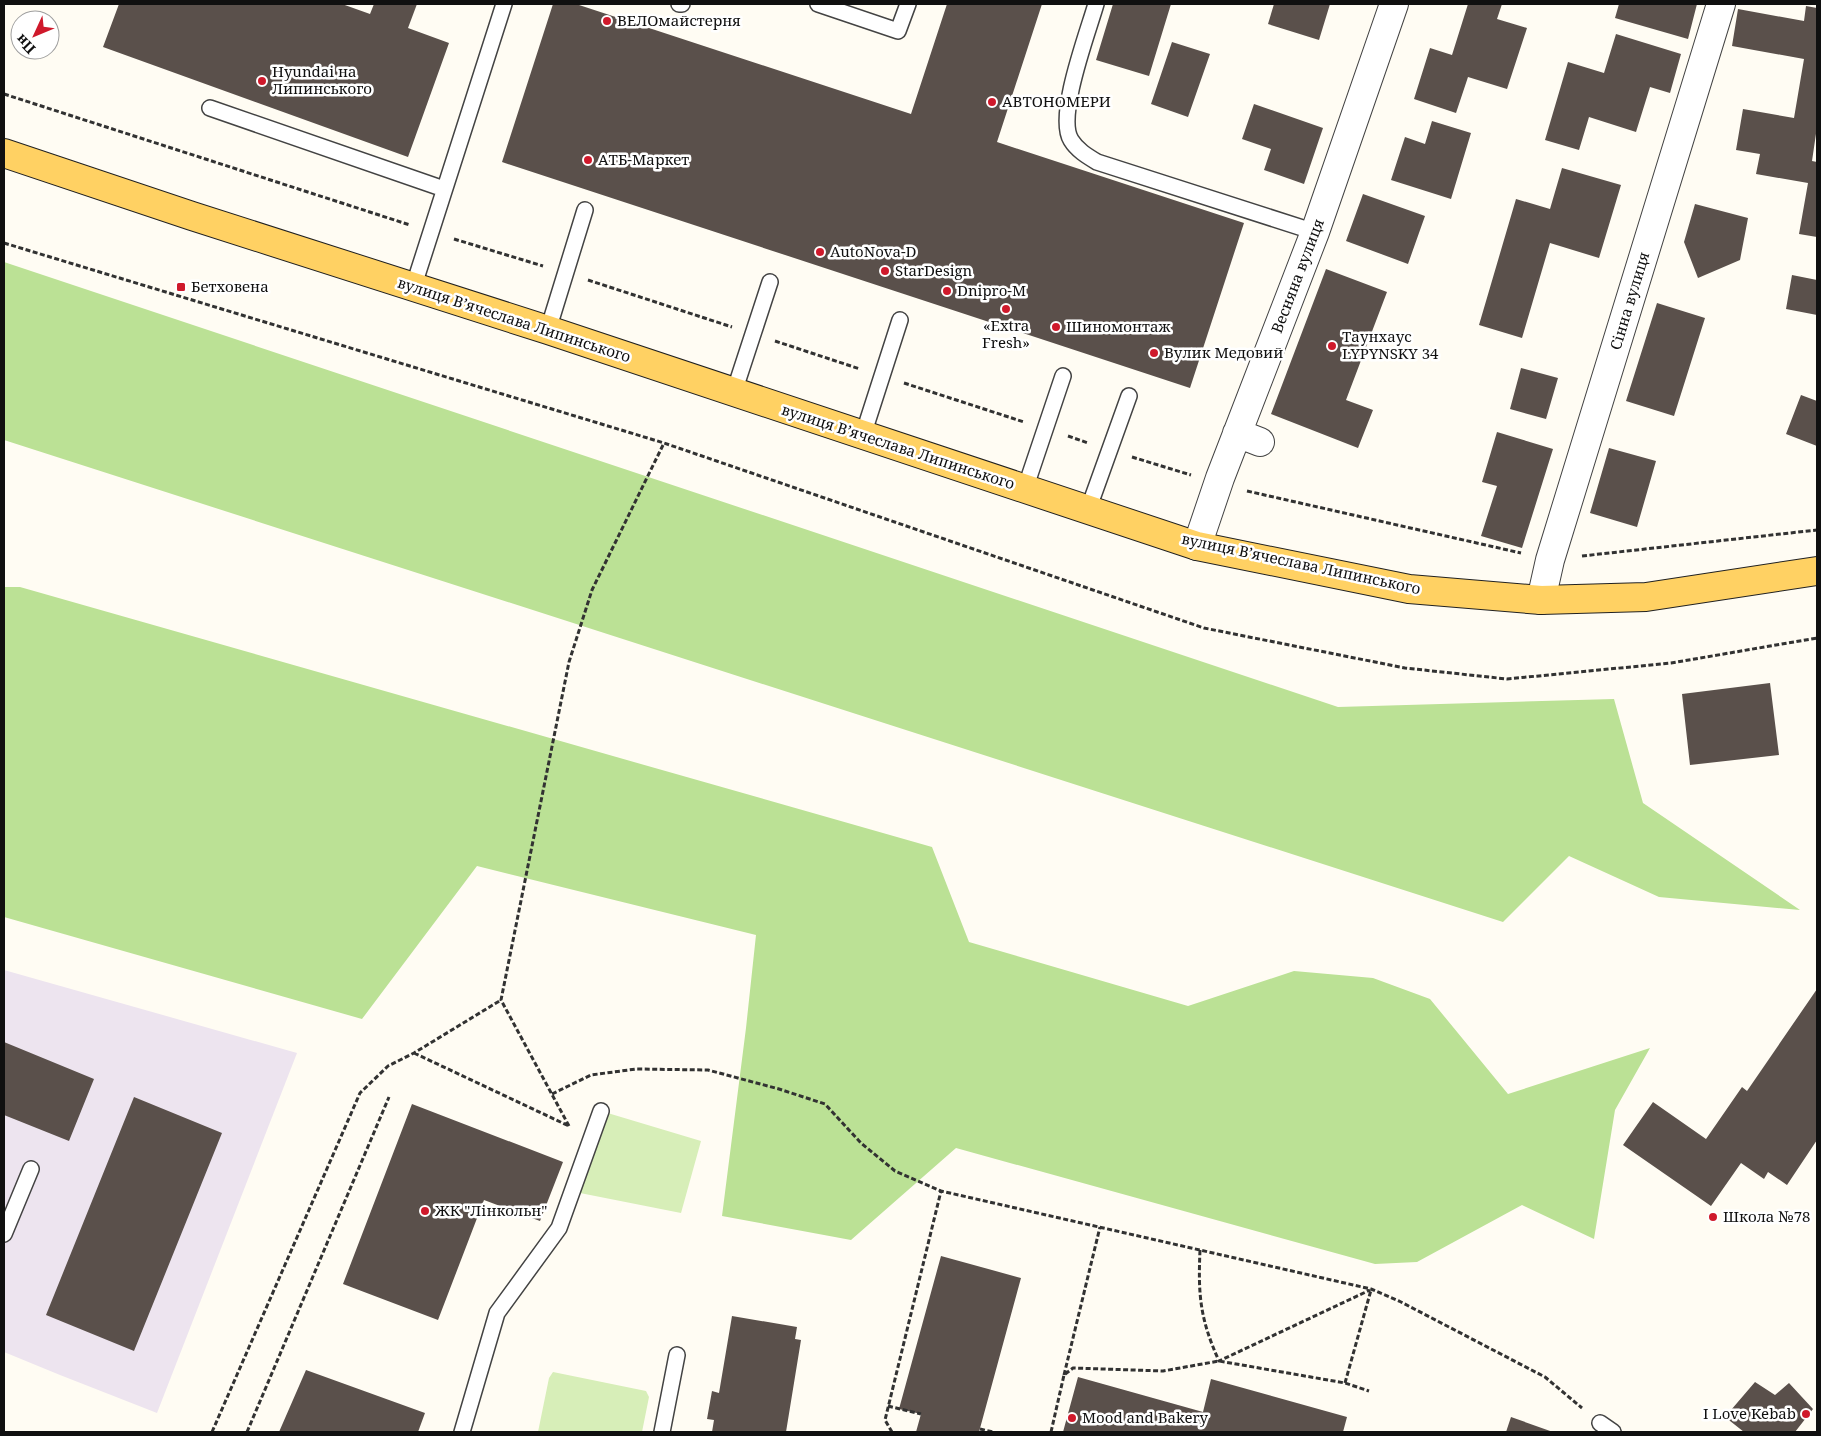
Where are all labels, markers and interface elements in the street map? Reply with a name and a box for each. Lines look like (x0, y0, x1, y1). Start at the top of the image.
north arrow (10, 10, 60, 60)
place label: ВЕЛОмайстерня (617, 10, 741, 30)
marker: ВЕЛОмайстерня (601, 15, 613, 27)
text: Пн (11, 30, 39, 58)
place label: Hyundai на Липинського (272, 61, 372, 98)
marker: Hyundai на Липинського (256, 75, 268, 87)
place label: АВТОНОМЕРИ (1002, 91, 1111, 111)
marker: АВТОНОМЕРИ (986, 96, 998, 108)
place label: АТБ-Маркет (598, 149, 689, 169)
marker: АТБ-Маркет (582, 154, 594, 166)
street label: Весняна вулиця (1266, 216, 1328, 336)
place label: AutoNova-D (830, 241, 917, 261)
marker: AutoNova-D (814, 246, 826, 258)
street label: Сінна вулиця (1605, 249, 1653, 352)
place label: StarDesign (895, 260, 973, 280)
marker: StarDesign (879, 265, 891, 277)
street label: вулиця Вʼячеслава Липинського (395, 272, 633, 366)
place label: Бетховена (191, 276, 269, 296)
place label: Dnipro-M (957, 280, 1026, 300)
marker: Бетховена (175, 281, 187, 293)
marker: Dnipro-M (941, 285, 953, 297)
marker: «Extra Fresh» (1000, 303, 1012, 315)
place label: «Extra Fresh» (982, 315, 1030, 352)
place label: Шиномонтаж (1066, 316, 1171, 336)
marker: Шиномонтаж (1050, 321, 1062, 333)
place label: Таунхаус LYPYNSKY 34 (1342, 326, 1439, 363)
marker: Таунхаус LYPYNSKY 34 (1326, 340, 1338, 352)
place label: Вулик Медовий (1164, 342, 1283, 362)
marker: Вулик Медовий (1148, 347, 1160, 359)
street label: вулиця Вʼячеслава Липинського (779, 399, 1017, 493)
street label: вулиця Вʼячеслава Липинського (1180, 528, 1423, 598)
place label: ЖК "Лінкольн" (434, 1200, 547, 1220)
marker: ЖК "Лінкольн" (419, 1205, 431, 1217)
place label: Школа №78 (1723, 1206, 1810, 1226)
marker: Школа №78 (1707, 1211, 1719, 1223)
place label: I Love Kebab (1703, 1403, 1796, 1423)
place label: Mood and Bakery (1082, 1407, 1209, 1427)
marker: I Love Kebab (1800, 1408, 1812, 1420)
marker: Mood and Bakery (1066, 1412, 1078, 1424)

